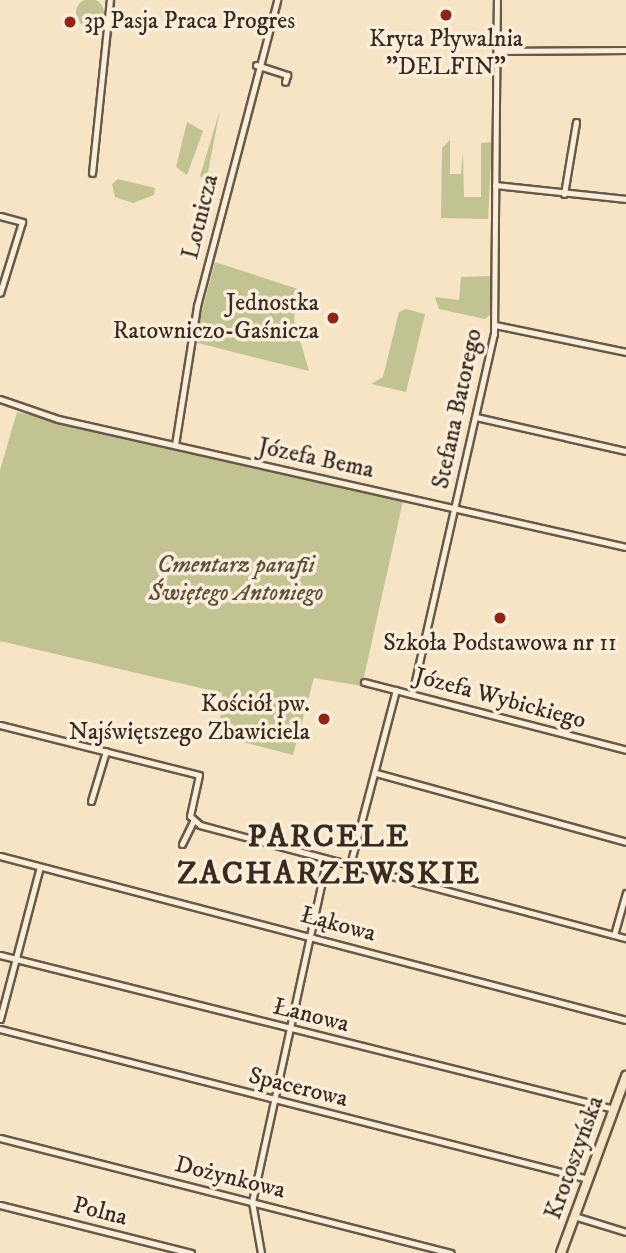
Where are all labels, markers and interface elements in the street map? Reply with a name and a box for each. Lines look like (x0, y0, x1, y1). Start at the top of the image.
marker: Kryta Pływalnia "DELFIN" (438, 7, 454, 23)
place label: 3p Pasja Praca Progres (84, 8, 295, 36)
marker: 3p Pasja Praca Progres (62, 14, 78, 30)
place label: Kryta Pływalnia "DELFIN" (369, 26, 523, 82)
street label: Lotnicza (177, 172, 225, 262)
place label: Jednostka Ratowniczo-Gaśnicza (113, 290, 319, 346)
marker: Jednostka Ratowniczo-Gaśnicza (325, 310, 341, 326)
street label: Stefana Batorego (427, 326, 489, 492)
street label: Józefa Bema (256, 433, 376, 485)
park label: Cmentarz parafii Świętego Antoniego (148, 552, 324, 608)
marker: Szkoła Podstawowa nr 11 (492, 610, 508, 626)
place label: Szkoła Podstawowa nr 11 (383, 630, 617, 658)
street label: Józefa Wybickiego (411, 662, 589, 736)
place label: Kościół pw. Najświętszego Zbawiciela (69, 691, 310, 747)
marker: Kościół pw. Najświętszego Zbawiciela (316, 711, 332, 727)
district label: PARCELE ZACHARZEWSKIE (179, 819, 479, 894)
street label: Łąkowa (297, 901, 379, 949)
street label: Łanowa (270, 993, 352, 1039)
street label: Spacerowa (245, 1062, 351, 1114)
street label: Krotoszyńska (539, 1092, 611, 1224)
street label: Dożynkowa (172, 1150, 288, 1206)
street label: Polna (70, 1191, 130, 1233)

